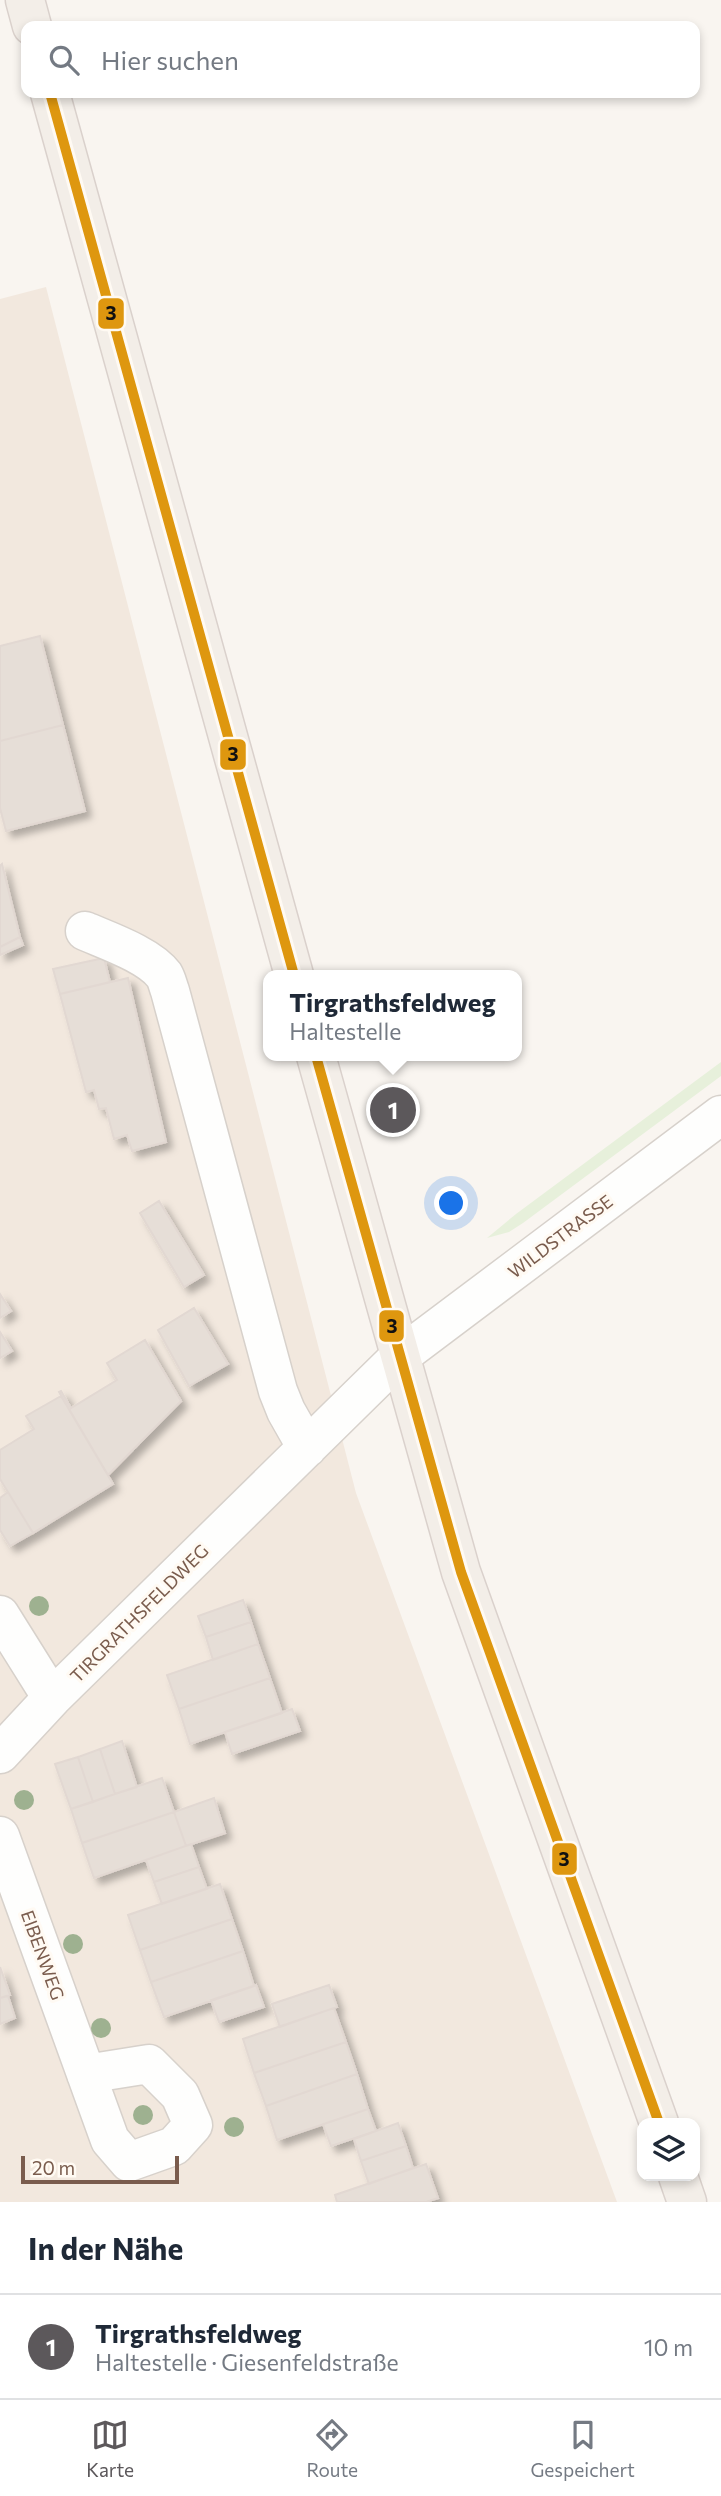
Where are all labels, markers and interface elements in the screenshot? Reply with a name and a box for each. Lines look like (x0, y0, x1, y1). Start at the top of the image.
search box (21, 21, 700, 98)
icon: search (45, 41, 83, 79)
text: Hier suchen (101, 44, 239, 75)
line badge: 3 (97, 297, 125, 330)
text: 3 (105, 301, 117, 324)
line badge: 3 (219, 738, 247, 771)
text: 3 (227, 742, 239, 765)
popup (263, 970, 522, 1061)
text: Tirgrathsfeldweg (289, 986, 496, 1017)
text: Haltestelle (289, 1017, 401, 1045)
pin: 1 (370, 1084, 416, 1136)
your location (434, 1186, 468, 1220)
street label: WILDSTRASSE (503, 1190, 617, 1282)
line badge: 3 (378, 1309, 405, 1343)
text: 3 (386, 1314, 398, 1337)
street label: TIRGRATHSFELDWEG (65, 1539, 213, 1687)
line badge: 3 (551, 1842, 578, 1876)
text: 3 (558, 1847, 570, 1870)
street label: EIBENWEG (17, 1907, 69, 2003)
map controls (637, 2118, 700, 2181)
button: layers (637, 2118, 700, 2181)
scale bar (21, 2153, 178, 2185)
text: 20 m (32, 2156, 75, 2179)
text: In der Nähe (28, 2229, 183, 2266)
text: Tirgrathsfeldweg (95, 2317, 301, 2348)
text: 1 (46, 2333, 56, 2361)
text: 10 m (644, 2333, 693, 2361)
text: Haltestelle · Giesenfeldstraße (95, 2348, 399, 2376)
tab: Karte (86, 2416, 134, 2481)
tab: Route (306, 2416, 358, 2481)
tab: Gespeichert (530, 2416, 635, 2481)

